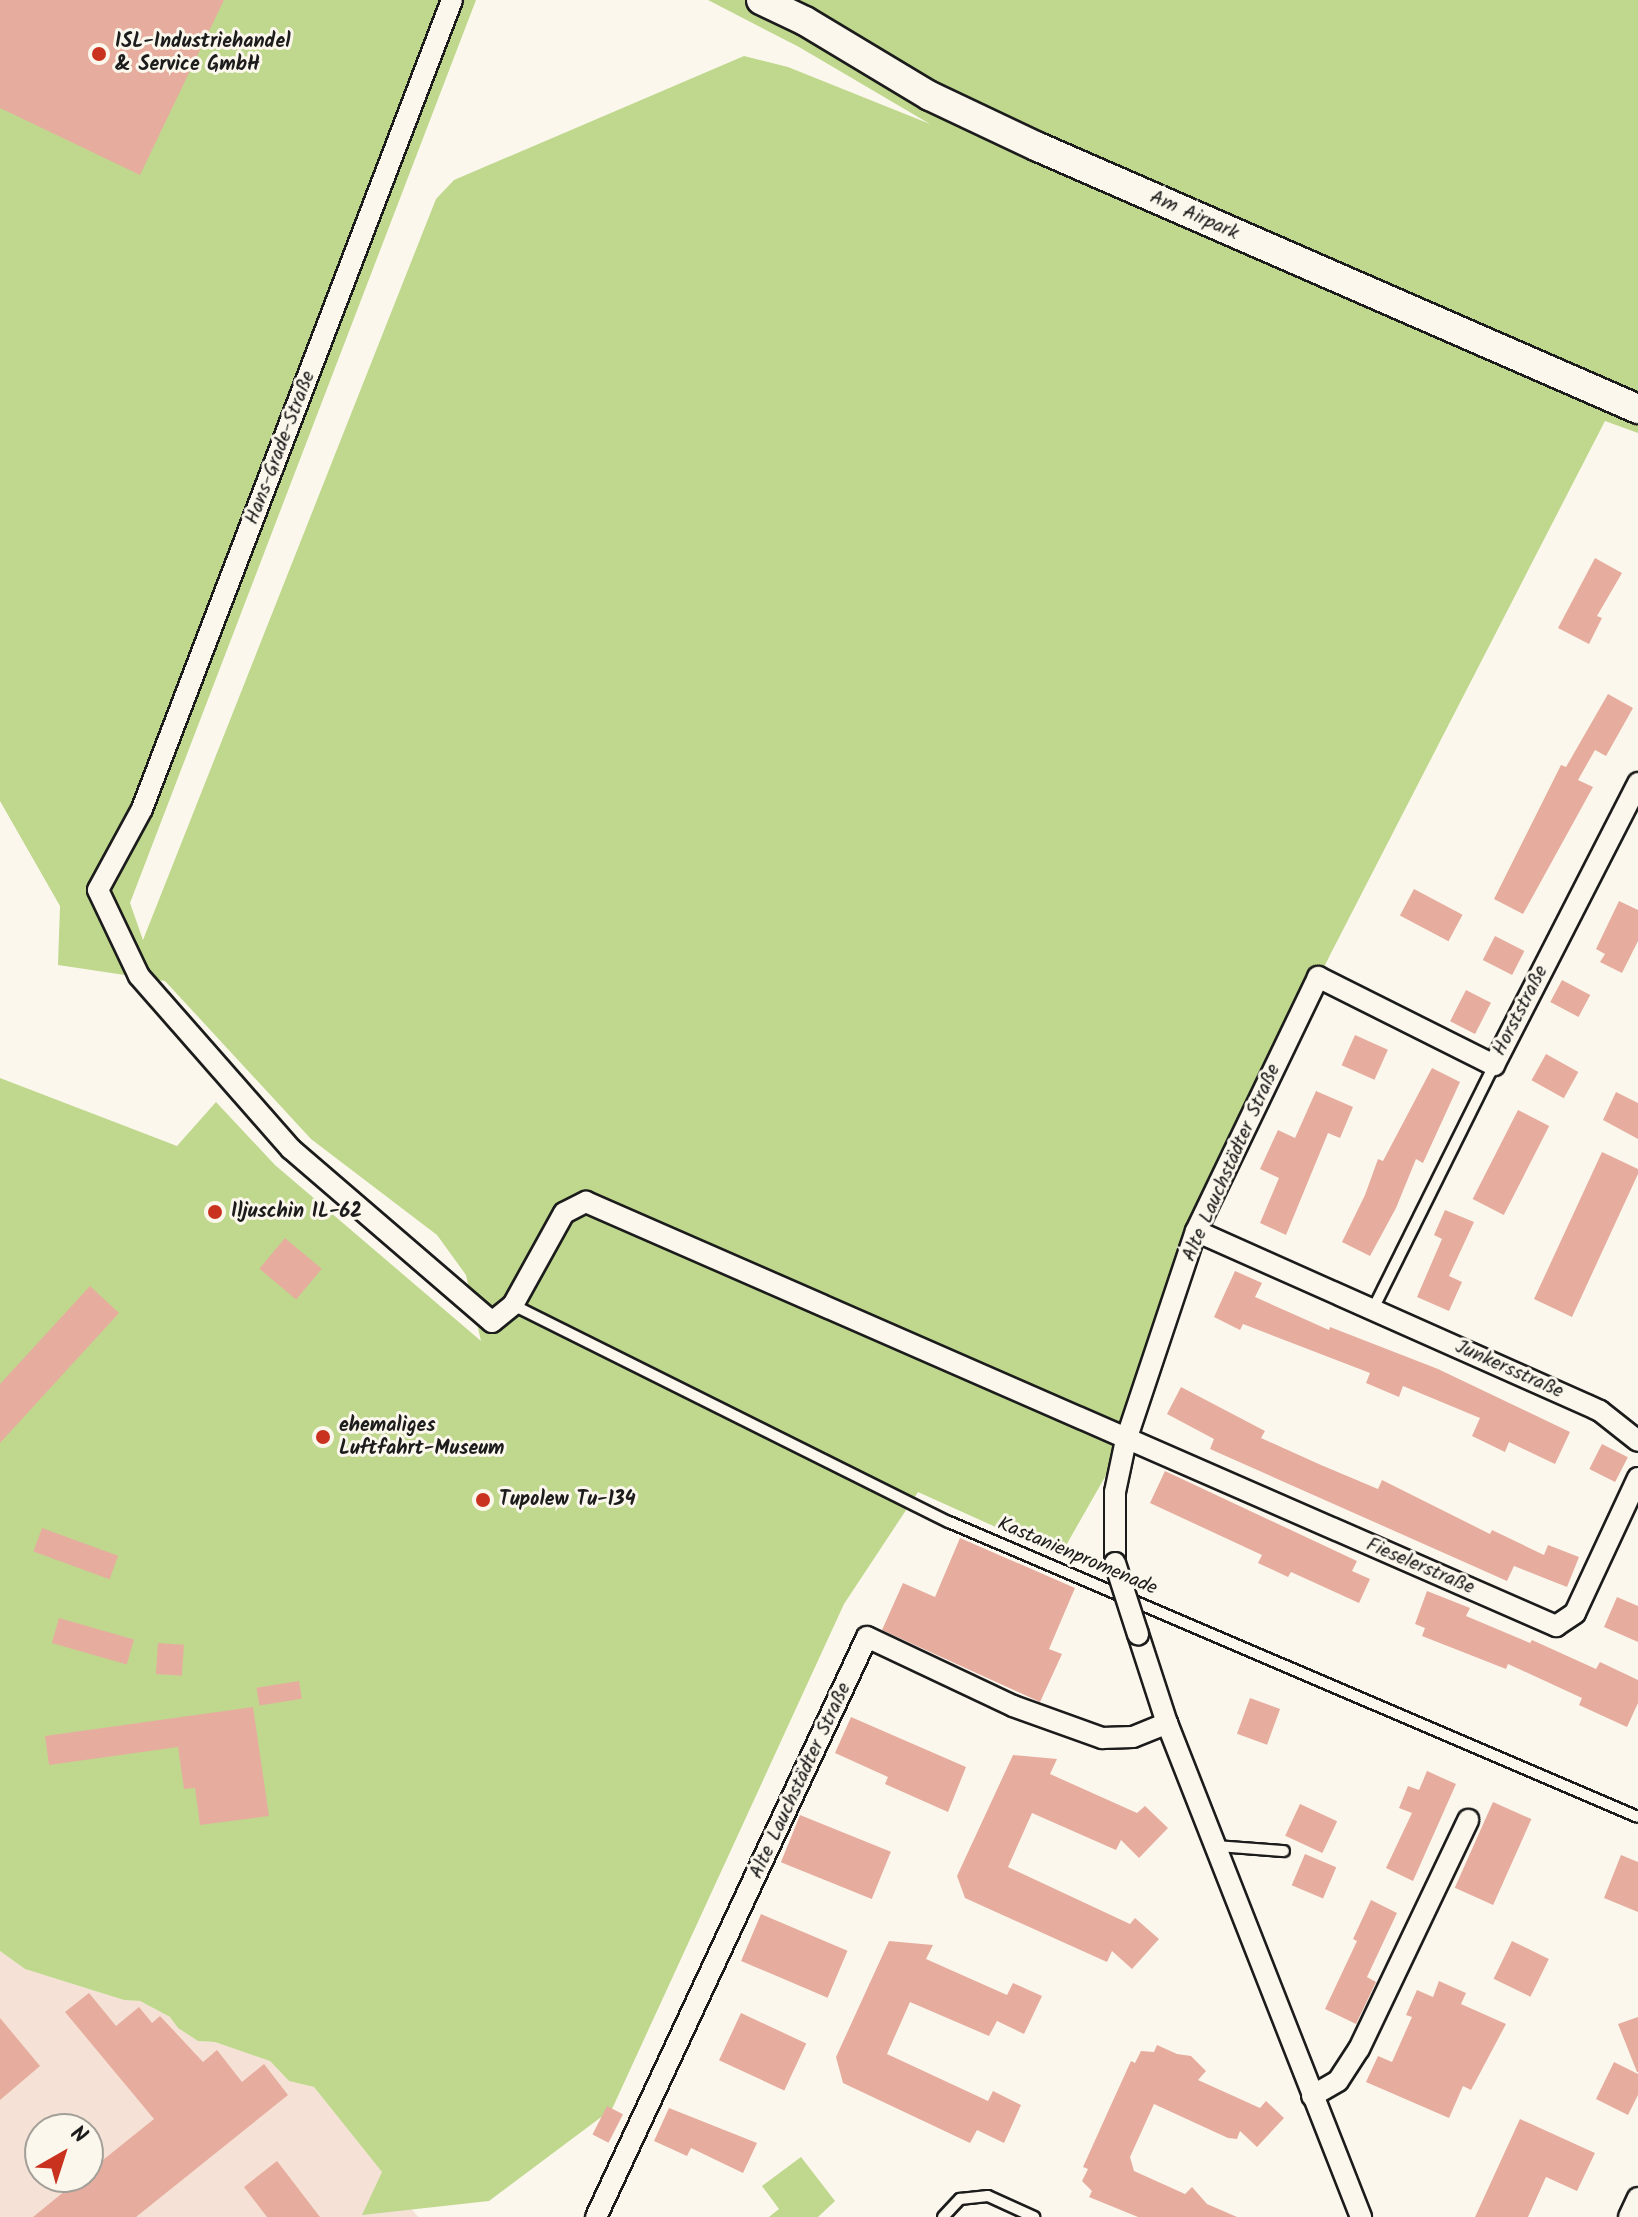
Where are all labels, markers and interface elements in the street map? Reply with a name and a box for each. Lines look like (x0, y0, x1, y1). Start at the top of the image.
place label: ISL-Industriehandel & Service GmbH (115, 30, 290, 77)
marker: ISL-Industriehandel & Service GmbH (90, 45, 108, 63)
street label: Am Airpark (1146, 186, 1242, 246)
street label: Hans-Grade-Straße (241, 368, 321, 528)
street label: Horststraße (1488, 962, 1554, 1060)
street label: Alte Lauchstädter Straße (1178, 1061, 1286, 1265)
place label: Iljuschin IL-62 (231, 1200, 362, 1224)
marker: Iljuschin IL-62 (206, 1203, 224, 1221)
street label: Junkersstraße (1451, 1335, 1567, 1405)
place label: ehemaliges Luftfahrt-Museum (339, 1414, 504, 1461)
marker: ehemaliges Luftfahrt-Museum (314, 1428, 332, 1446)
place label: Tupolew Tu-134 (499, 1488, 636, 1512)
marker: Tupolew Tu-134 (474, 1491, 492, 1509)
street label: Kastanienpromenade (994, 1513, 1160, 1601)
street label: Fieselerstraße (1362, 1533, 1478, 1601)
street label: Alte Lauchstädter Straße (745, 1679, 857, 1883)
north arrow (24, 2113, 104, 2193)
text: N (62, 2118, 95, 2153)

